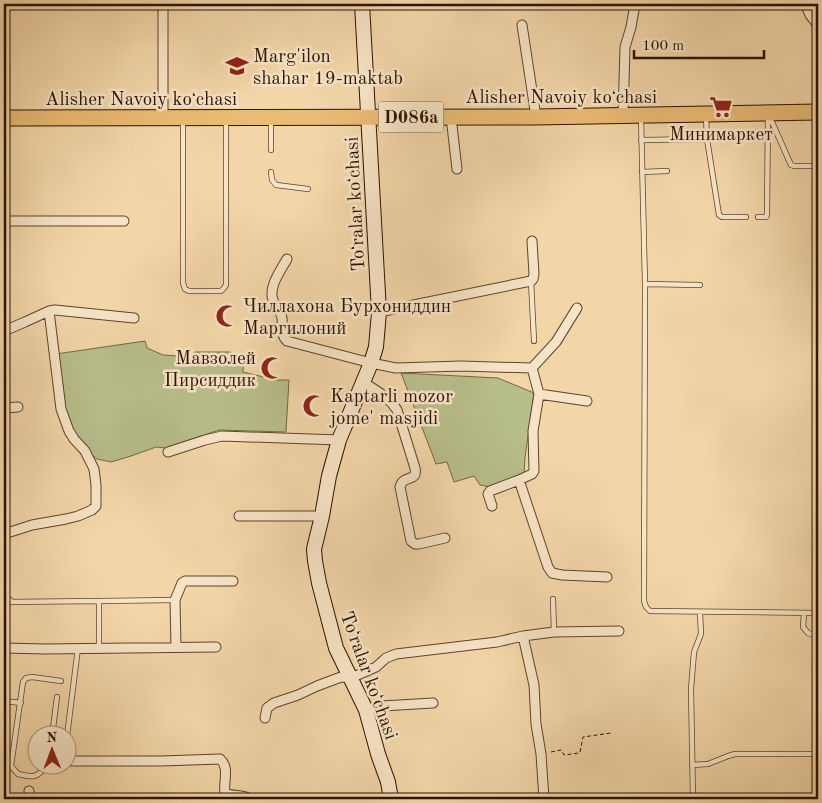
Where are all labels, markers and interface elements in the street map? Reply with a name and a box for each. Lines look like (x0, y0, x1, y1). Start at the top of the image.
scale bar (634, 28, 764, 60)
text: 100 m (642, 39, 684, 54)
place label: Marg'ilon shahar 19-maktab (253, 48, 403, 89)
school or university icon: Marg'ilon shahar 19-maktab (224, 53, 250, 79)
street label: Alisher Navoiy koʻchasi (465, 89, 657, 108)
street label: Alisher Navoiy koʻchasi (45, 91, 237, 110)
supermarket icon: Минимаркет (708, 94, 734, 120)
road number: D086a (378, 101, 444, 132)
place label: Минимаркет (669, 126, 773, 145)
street label: Toʻralar koʻchasi (343, 136, 370, 272)
place label: Чиллахона Бурхониддин Маргилоний (243, 298, 451, 339)
mosque icon: Чиллахона Бурхониддин Маргилоний (214, 303, 240, 329)
place label: Мавзолей Пирсиддик (164, 350, 256, 391)
mosque icon: Мавзолей Пирсиддик (259, 355, 285, 381)
place label: Kaptarli mozor jome' masjidi (329, 388, 453, 429)
mosque icon: Kaptarli mozor jome' masjidi (301, 393, 327, 419)
street label: Toʻralar koʻchasi (336, 609, 400, 742)
north arrow (28, 726, 78, 776)
text: N (46, 731, 58, 745)

